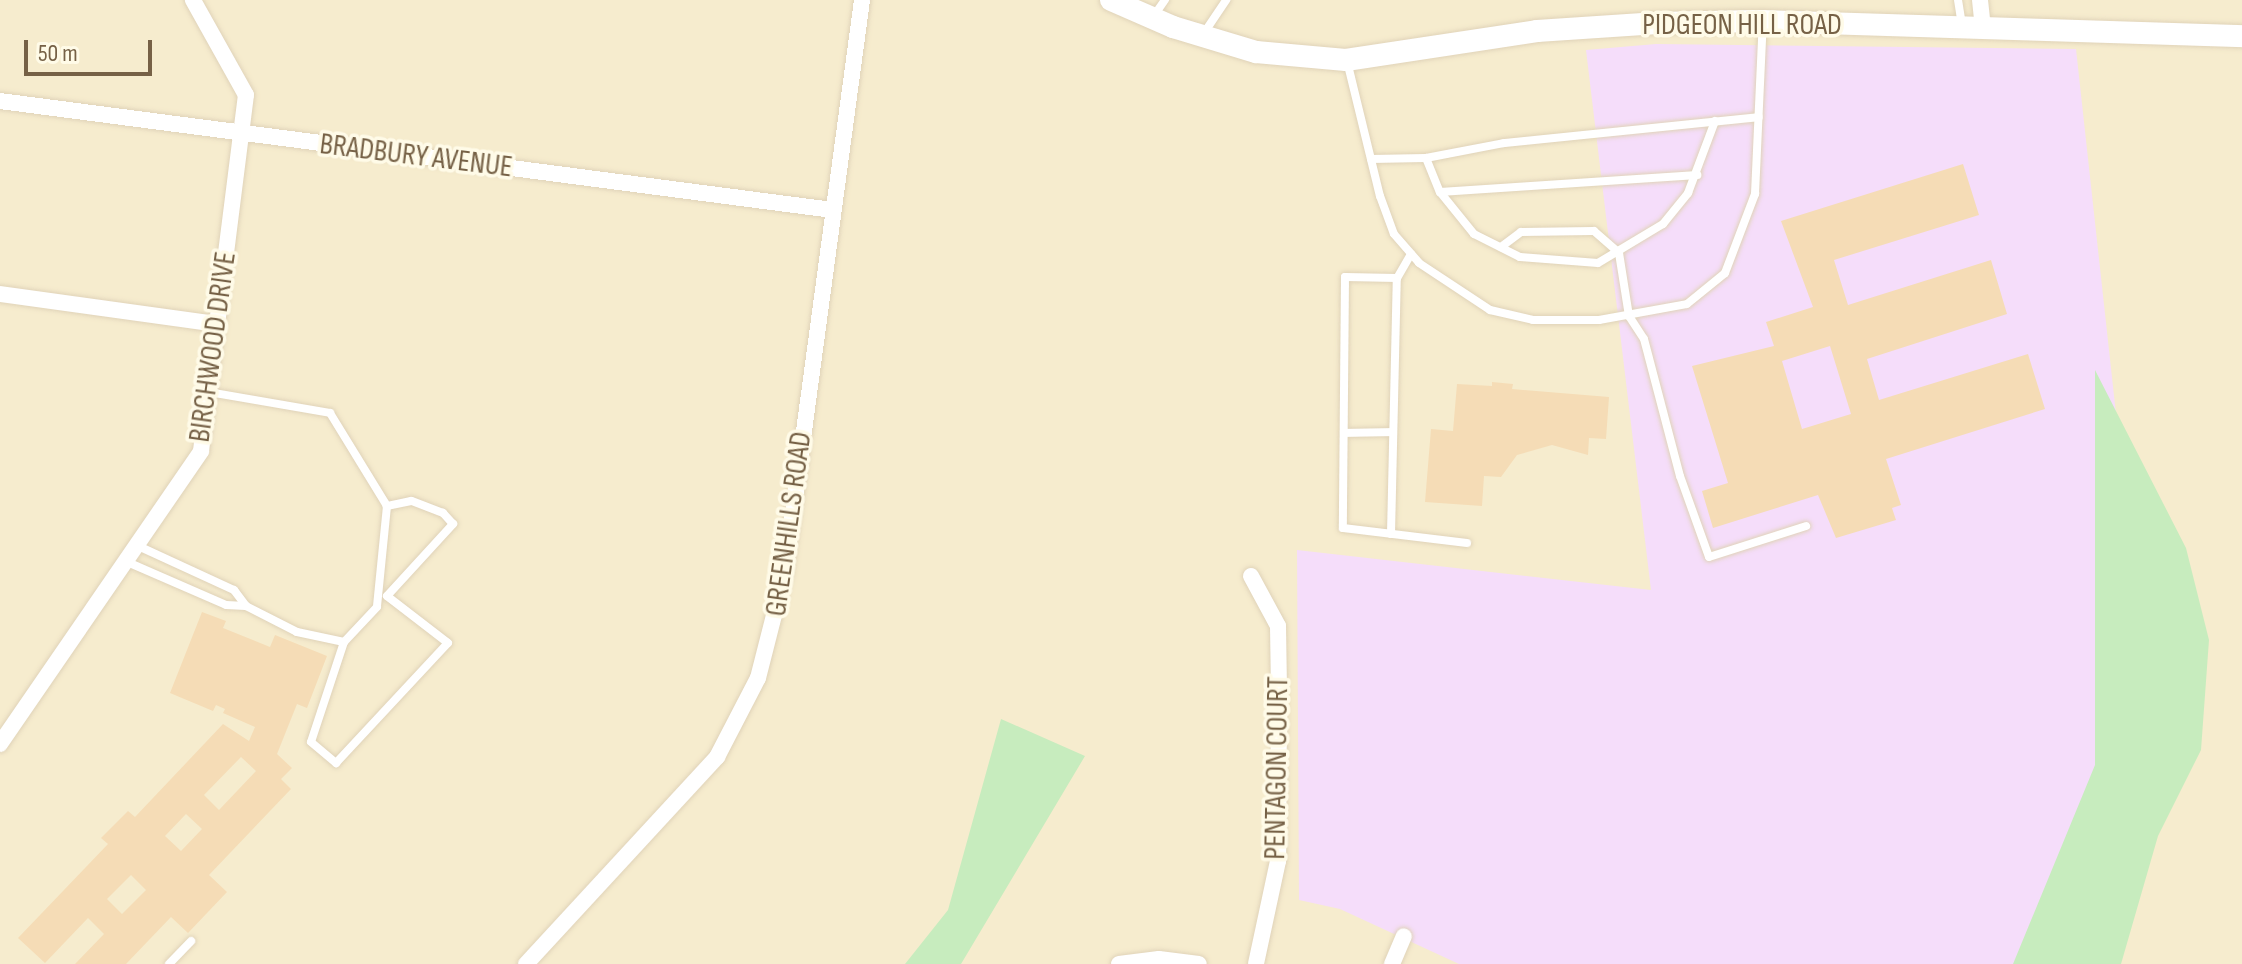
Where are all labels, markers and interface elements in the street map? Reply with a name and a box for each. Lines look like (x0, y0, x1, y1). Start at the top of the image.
street label: PIDGEON HILL ROAD (1642, 7, 1842, 43)
scale bar (28, 24, 156, 74)
text: 50 m (38, 39, 78, 68)
street label: BRADBURY AVENUE (318, 126, 514, 186)
street label: BIRCHWOOD DRIVE (182, 250, 244, 444)
street label: GREENHILLS ROAD (758, 429, 820, 619)
street label: PENTAGON COURT (1257, 676, 1297, 860)

